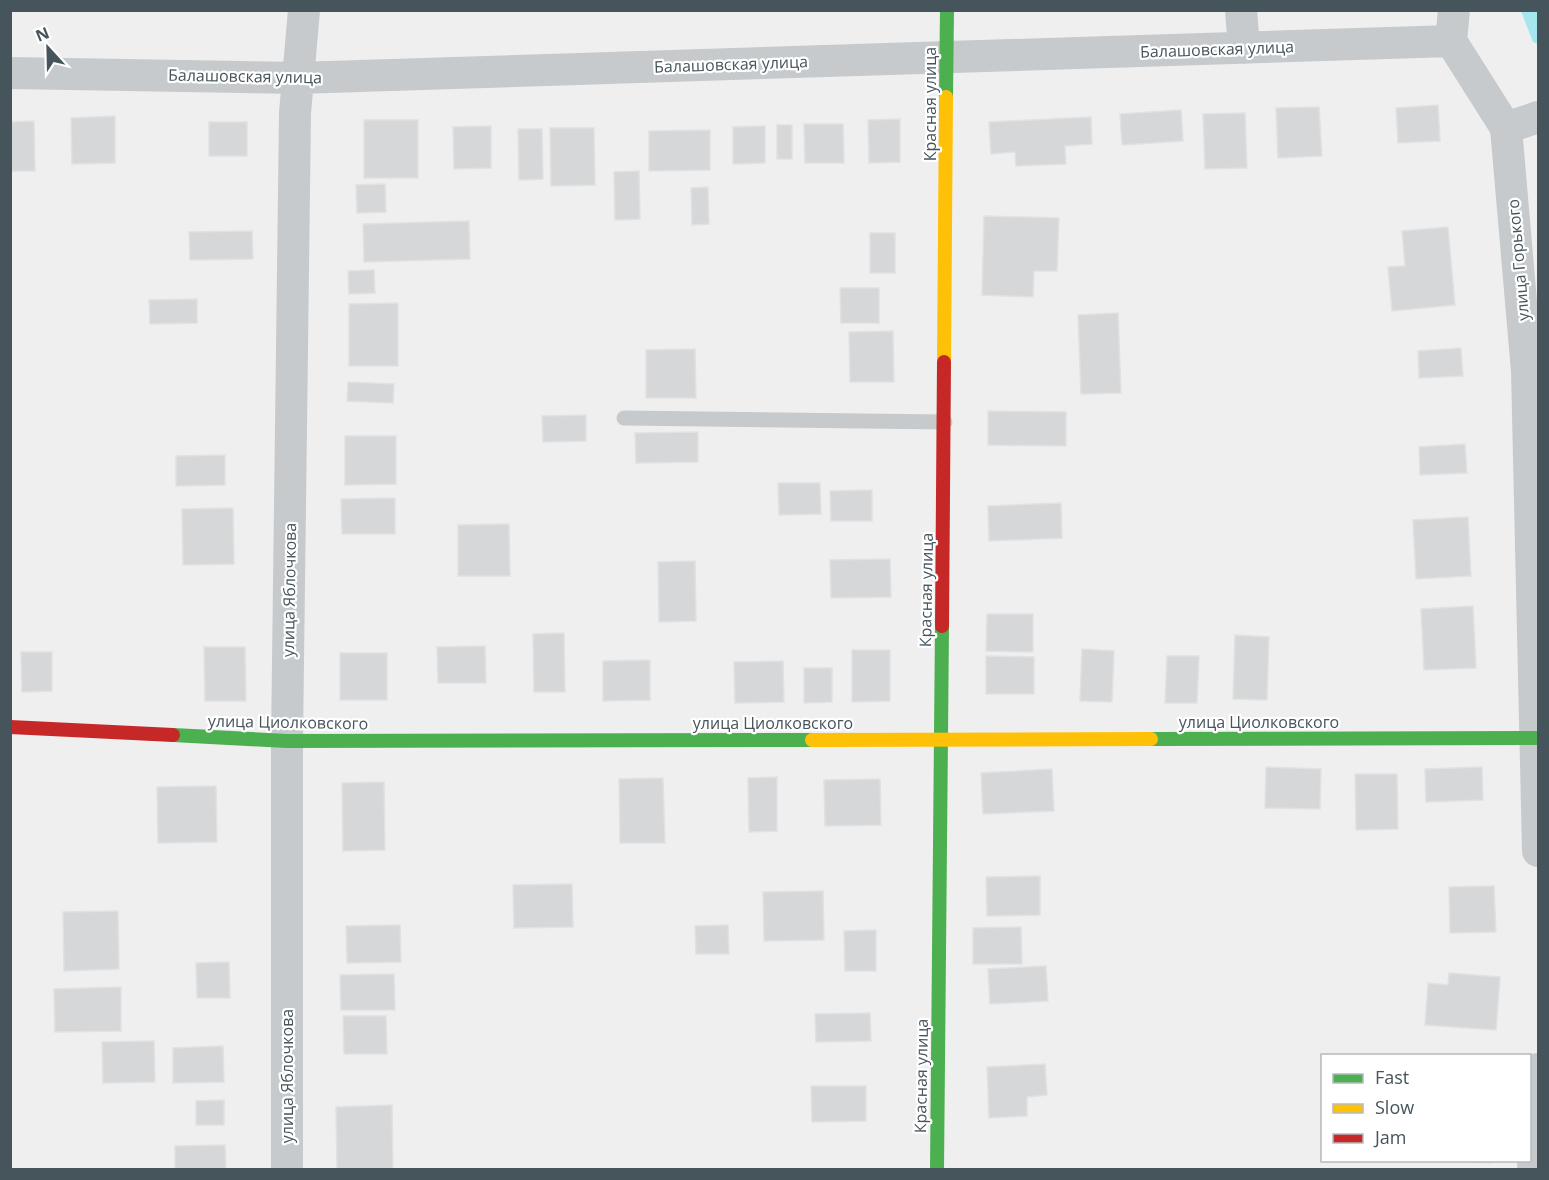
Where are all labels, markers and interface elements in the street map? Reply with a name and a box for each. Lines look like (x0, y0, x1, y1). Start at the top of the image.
north arrow (18, 18, 78, 78)
text: N (32, 21, 53, 47)
street label: Балашовская улица (1140, 35, 1294, 63)
street label: Красная улица (919, 47, 941, 161)
street label: Балашовская улица (654, 50, 808, 78)
street label: Балашовская улица (168, 64, 322, 88)
street label: улица Горького (1502, 198, 1534, 322)
street label: улица Яблочкова (277, 523, 301, 657)
street label: Красная улица (914, 533, 938, 647)
street label: улица Циолковского (208, 710, 368, 734)
street label: улица Циолковского (1179, 711, 1339, 733)
street label: улица Циолковского (693, 712, 853, 734)
street label: улица Яблочкова (276, 1009, 298, 1143)
street label: Красная улица (909, 1019, 933, 1133)
legend (1321, 1054, 1531, 1162)
text: Fast (1375, 1065, 1409, 1089)
text: Slow (1375, 1095, 1414, 1119)
text: Jam (1373, 1125, 1407, 1149)

